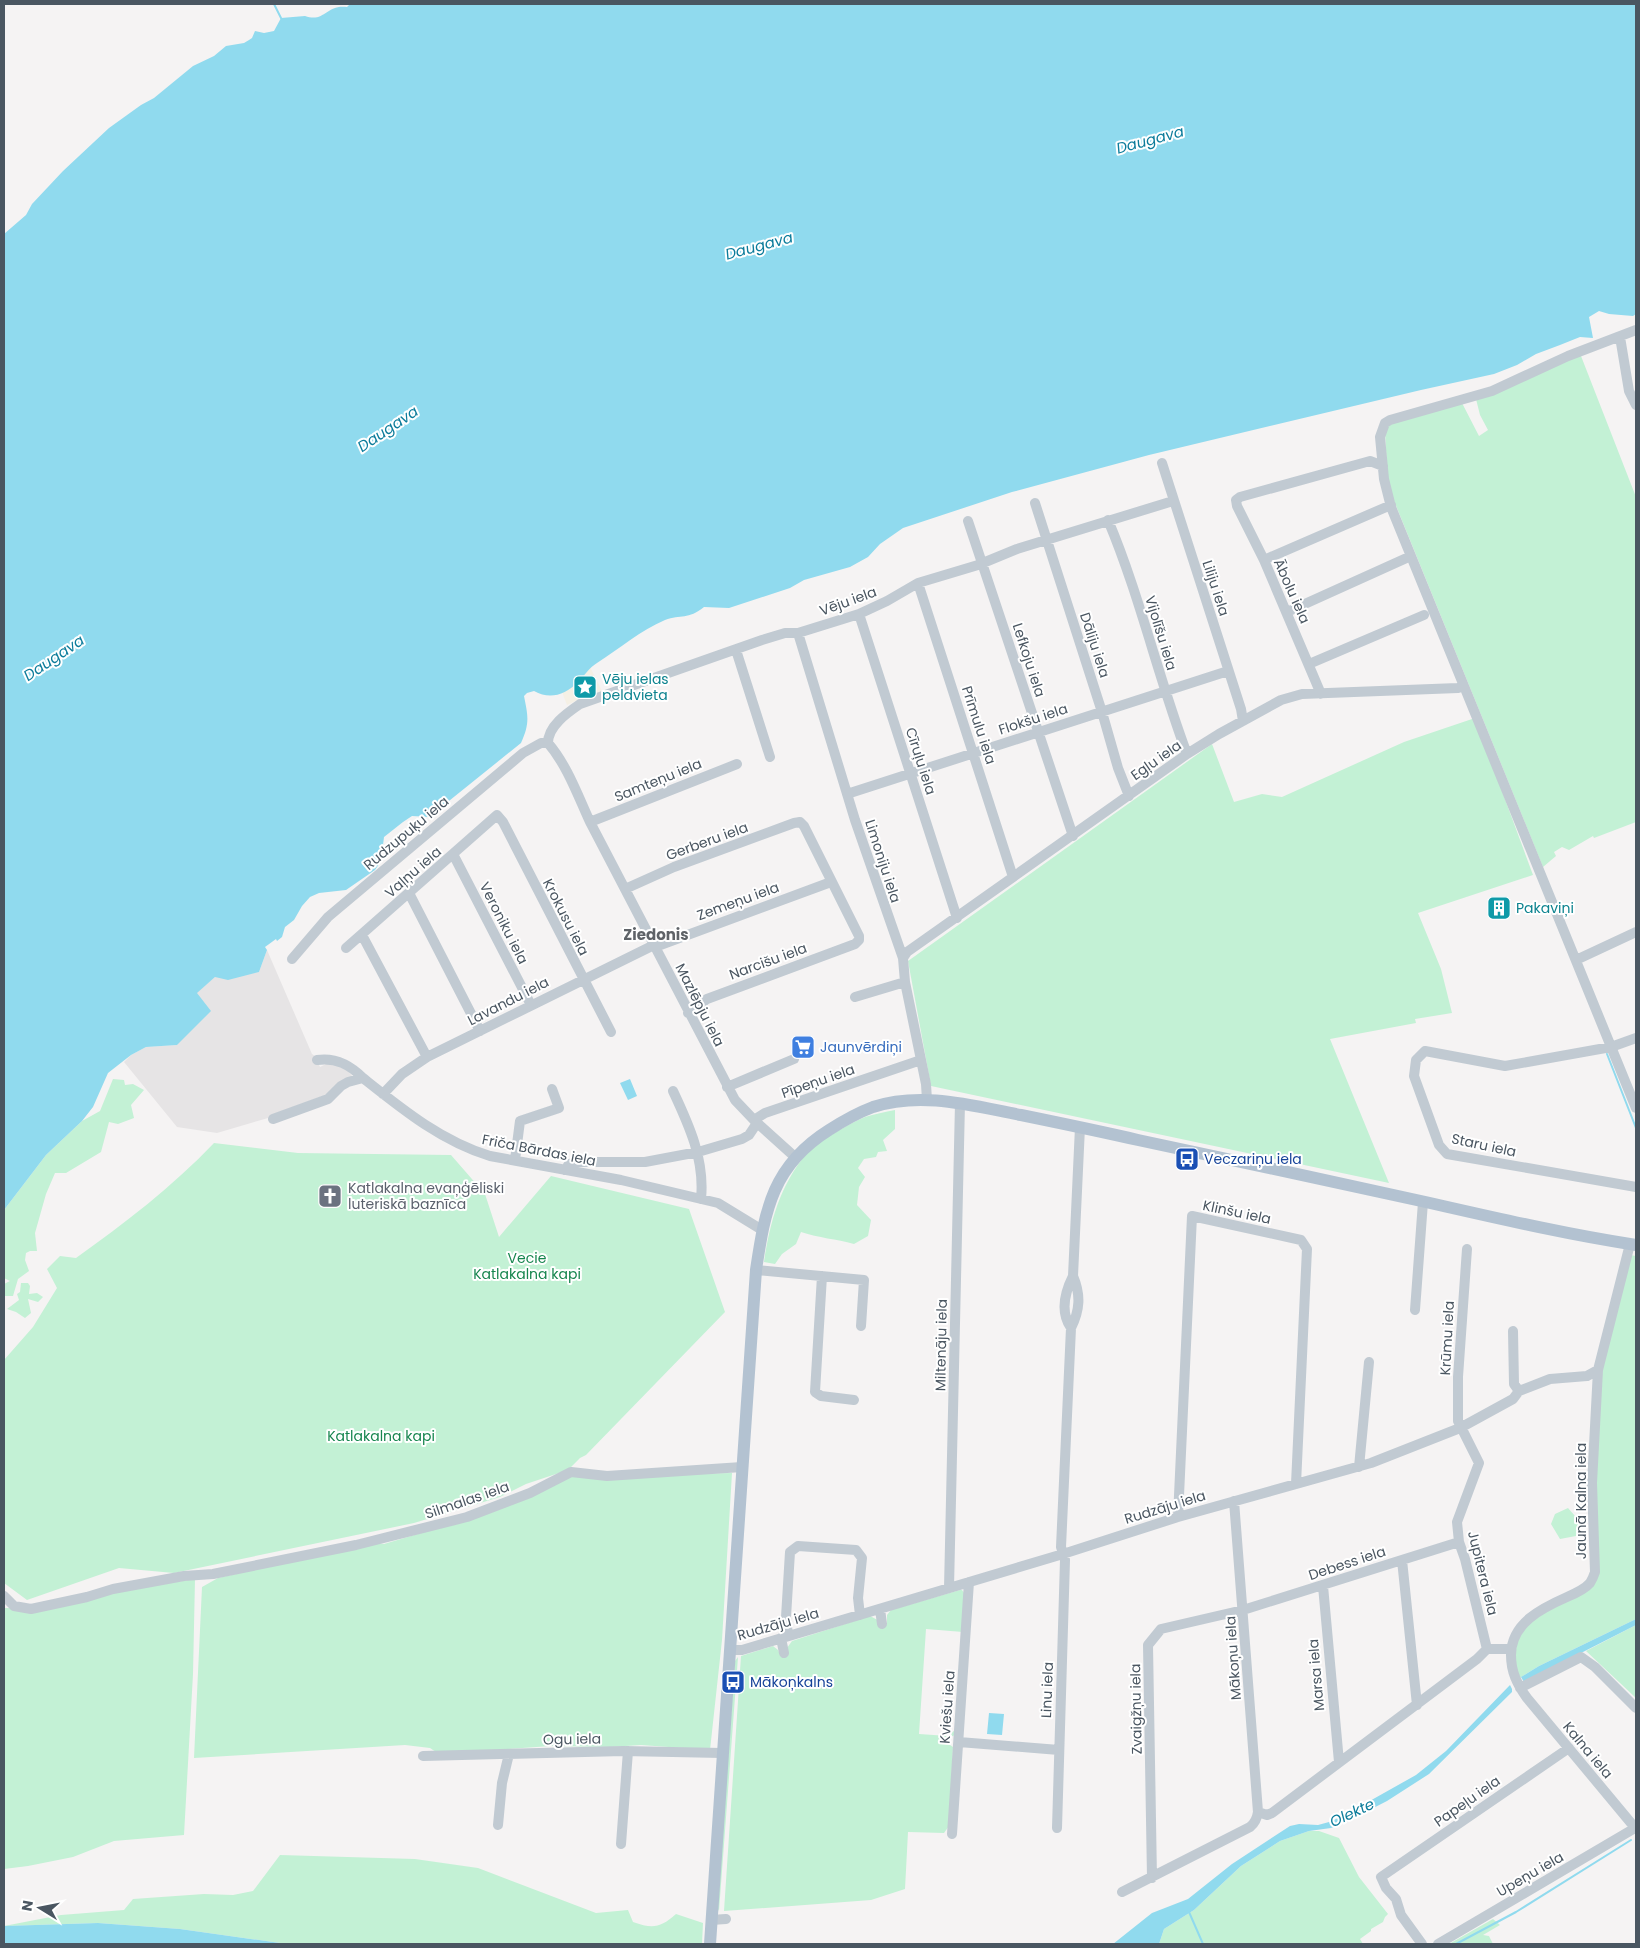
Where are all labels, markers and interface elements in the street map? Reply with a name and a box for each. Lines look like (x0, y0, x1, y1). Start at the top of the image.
water label: Daugava (1114, 120, 1186, 159)
water label: Daugava (723, 226, 795, 265)
water label: Daugava (353, 401, 422, 457)
street label: Ābolu iela (1269, 555, 1315, 627)
street label: Liliju iela (1198, 558, 1234, 618)
street label: Vēju iela (817, 581, 879, 621)
street label: Vijolīšu iela (1140, 593, 1182, 673)
street label: Dāliju iela (1075, 610, 1115, 680)
street label: Lefkoju iela (1008, 620, 1050, 700)
water label: Daugava (19, 630, 88, 686)
place label: Vēju ielas peldvieta (602, 669, 669, 705)
place icon: Vēju ielas peldvieta (572, 674, 598, 700)
street label: Prīmulu iela (957, 683, 1001, 767)
street label: Flokšu iela (996, 698, 1070, 740)
street label: Cīruļu iela (901, 725, 941, 797)
street label: Egļu iela (1127, 735, 1185, 785)
street label: Samteņu iela (611, 753, 705, 807)
street label: Rudzupuķu iela (359, 791, 453, 875)
street label: Gerberu iela (663, 817, 751, 865)
street label: Limoniju iela (860, 817, 906, 905)
street label: Vaļņu iela (380, 842, 446, 902)
street label: Krokusu iela (538, 875, 594, 959)
street label: Zemeņu iela (694, 877, 782, 925)
street label: Veroniku iela (475, 879, 533, 967)
building icon: Pakaviņi (1486, 895, 1512, 921)
place label: Pakaviņi (1516, 898, 1574, 918)
district label: Ziedonis (623, 924, 689, 945)
street label: Narcišu iela (726, 938, 810, 984)
street label: Mazlēpju iela (671, 960, 729, 1050)
street label: Lavandu iela (464, 972, 552, 1030)
supermarket icon: Jaunvērdiņi (790, 1034, 816, 1060)
place label: Jaunvērdiņi (820, 1037, 902, 1057)
street label: Pīpeņu iela (779, 1059, 857, 1103)
street label: Staru iela (1450, 1128, 1518, 1162)
street label: Friča Bārdas iela (480, 1129, 598, 1171)
bus stop icon: Veczariņu iela (1174, 1146, 1200, 1172)
place label: Veczariņu iela (1204, 1149, 1302, 1169)
place label: Katlakalna evaņģēliski luteriskā baznīca (348, 1178, 504, 1214)
church icon: Katlakalna evaņģēliski luteriskā baznīca (317, 1183, 343, 1209)
street label: Klinšu iela (1201, 1195, 1273, 1229)
park label: Vecie Katlakalna kapi (473, 1248, 581, 1284)
street label: Miltenāju iela (930, 1299, 952, 1391)
street label: Krūmu iela (1435, 1300, 1459, 1376)
park label: Katlakalna kapi (327, 1426, 435, 1446)
street label: Jaunā Kalna iela (1571, 1443, 1591, 1559)
street label: Silmalas iela (422, 1476, 512, 1524)
street label: Rudzāju iela (1122, 1485, 1208, 1529)
street label: Jupitera iela (1463, 1529, 1503, 1617)
street label: Debess iela (1306, 1541, 1388, 1585)
street label: Rudzāju iela (735, 1603, 821, 1645)
street label: Mākoņu iela (1220, 1615, 1246, 1701)
street label: Marsa iela (1303, 1638, 1329, 1712)
street label: Linu iela (1036, 1662, 1058, 1718)
street label: Zvaigžņu iela (1125, 1663, 1147, 1755)
bus stop icon: Mākoņkalns (720, 1669, 746, 1695)
street label: Kviešu iela (934, 1670, 960, 1744)
place label: Mākoņkalns (750, 1672, 833, 1692)
street label: Kalna iela (1558, 1717, 1618, 1783)
street label: Ogu iela (543, 1728, 601, 1750)
street label: Papeļu iela (1430, 1771, 1504, 1831)
water label: Olekte (1326, 1793, 1378, 1832)
street label: Upeņu iela (1493, 1847, 1567, 1901)
north arrow (15, 1883, 65, 1933)
text: N (16, 1899, 38, 1913)

